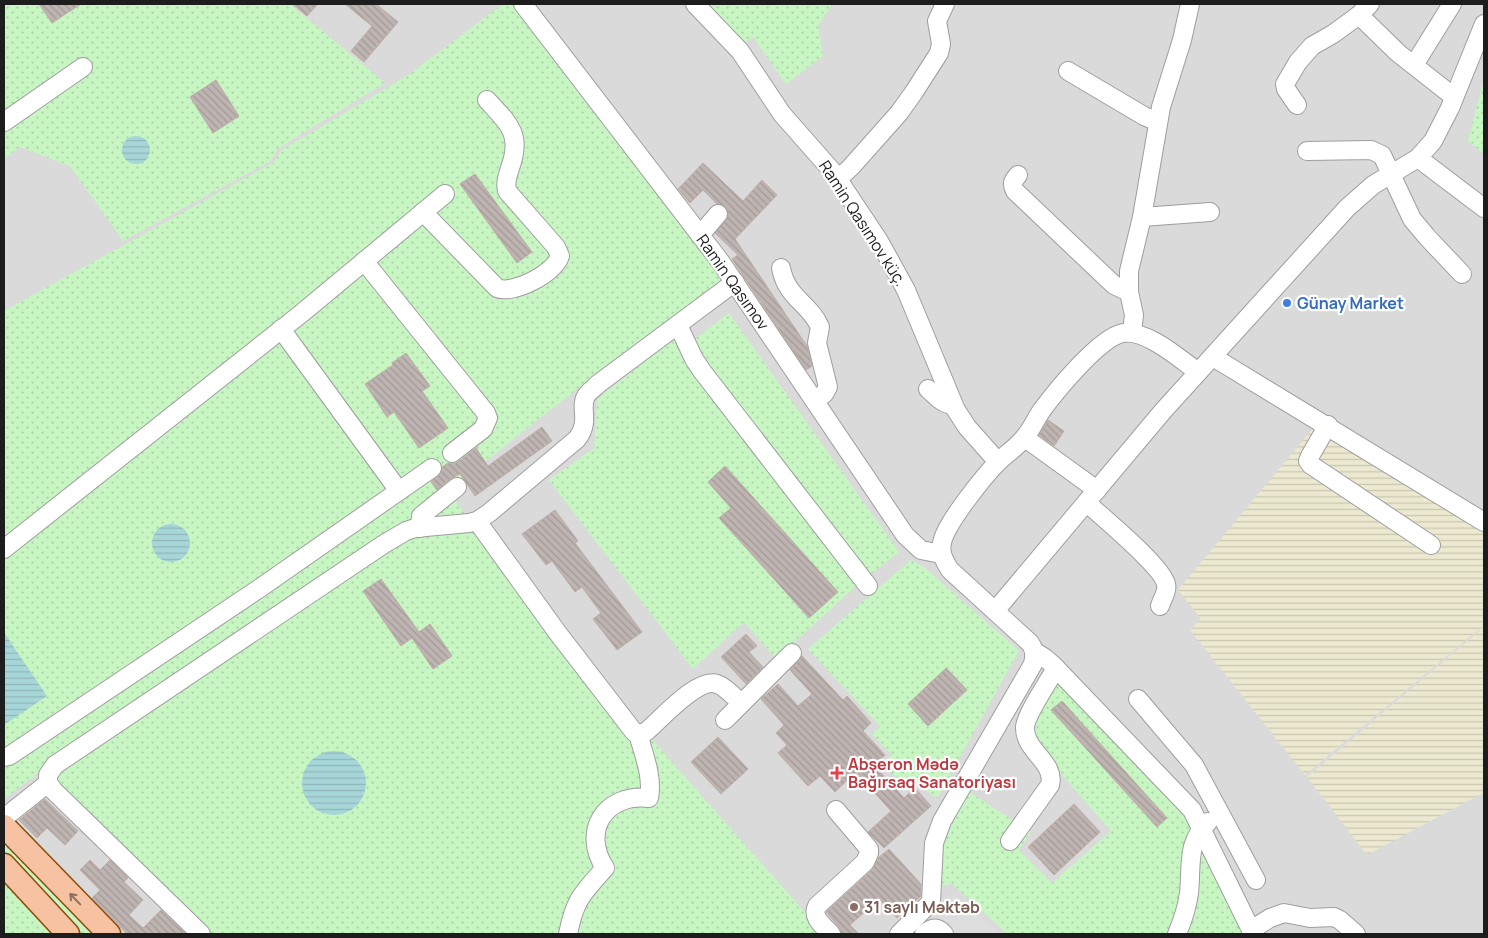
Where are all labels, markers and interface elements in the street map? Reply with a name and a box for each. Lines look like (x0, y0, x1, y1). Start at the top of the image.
street label: Ramin Qasımov küç. (814, 156, 912, 290)
street label: Ramin Qasımov (692, 230, 774, 334)
place label: Günay Market (1297, 292, 1404, 314)
marker: Günay Market (1281, 297, 1293, 309)
place label: Abşeron Mədə Bağırsaq Sanatoriyası (848, 753, 1016, 793)
marker: Abşeron Mədə Bağırsaq Sanatoriyası (830, 766, 844, 780)
one-way arrow (70, 894, 82, 906)
place label: 31 saylı Məktəb (864, 896, 980, 918)
marker: 31 saylı Məktəb (848, 901, 860, 913)

